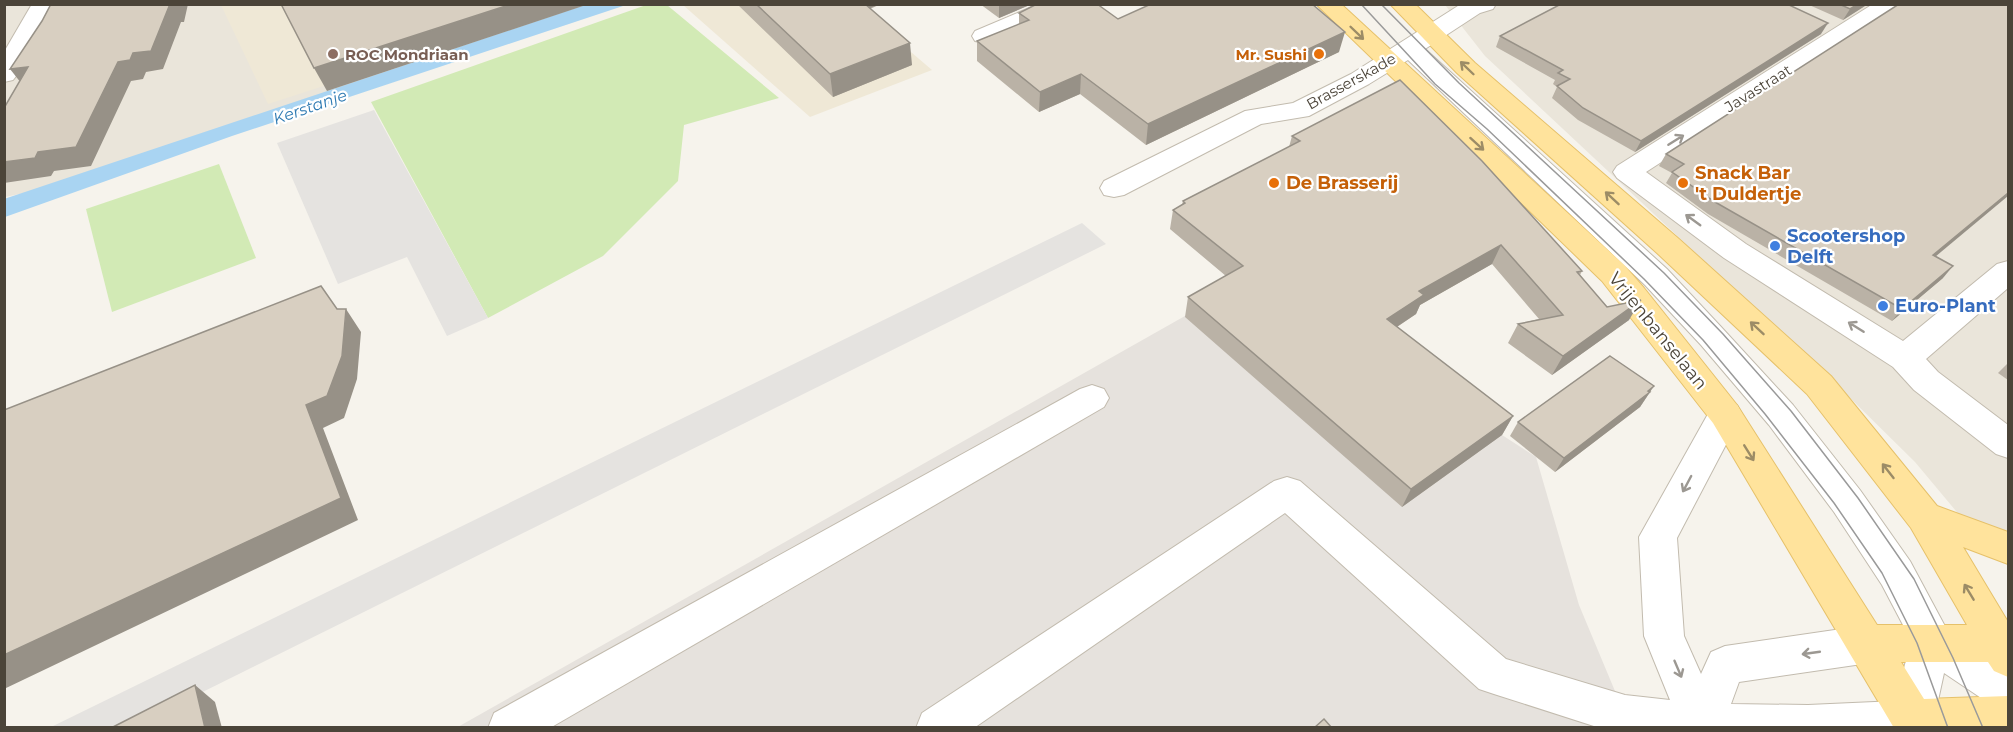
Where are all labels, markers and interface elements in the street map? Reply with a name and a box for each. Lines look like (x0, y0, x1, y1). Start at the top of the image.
one-way arrow (1350, 26, 1365, 41)
place label: ROC Mondriaan (345, 45, 469, 64)
place label: Mr. Sushi (1235, 45, 1307, 64)
marker: ROC Mondriaan (326, 47, 340, 61)
marker: Mr. Sushi (1312, 47, 1326, 61)
street label: Brasserskade (1303, 49, 1399, 113)
street label: Javastraat (1720, 60, 1795, 117)
one-way arrow (1459, 61, 1474, 75)
water label: Kerstanje (271, 86, 349, 128)
one-way arrow (1667, 134, 1684, 146)
one-way arrow (1469, 137, 1484, 151)
place label: Snack Bar 't Duldertje (1695, 162, 1801, 205)
place label: De Brasserij (1286, 172, 1398, 194)
marker: De Brasserij (1267, 176, 1281, 190)
marker: Snack Bar 't Duldertje (1676, 176, 1690, 190)
one-way arrow (1605, 191, 1620, 205)
one-way arrow (1685, 214, 1701, 226)
place label: Scootershop Delft (1787, 225, 1906, 268)
marker: Scootershop Delft (1768, 239, 1782, 253)
street label: Vrijenbanselaan (1604, 268, 1712, 394)
place label: Euro-Plant (1895, 295, 1996, 317)
marker: Euro-Plant (1876, 299, 1890, 313)
one-way arrow (1750, 321, 1765, 335)
one-way arrow (1848, 321, 1865, 333)
one-way arrow (1743, 444, 1755, 461)
one-way arrow (1882, 464, 1895, 480)
one-way arrow (1681, 475, 1693, 492)
one-way arrow (1962, 584, 1974, 601)
one-way arrow (1802, 647, 1821, 658)
one-way arrow (1673, 659, 1684, 678)

